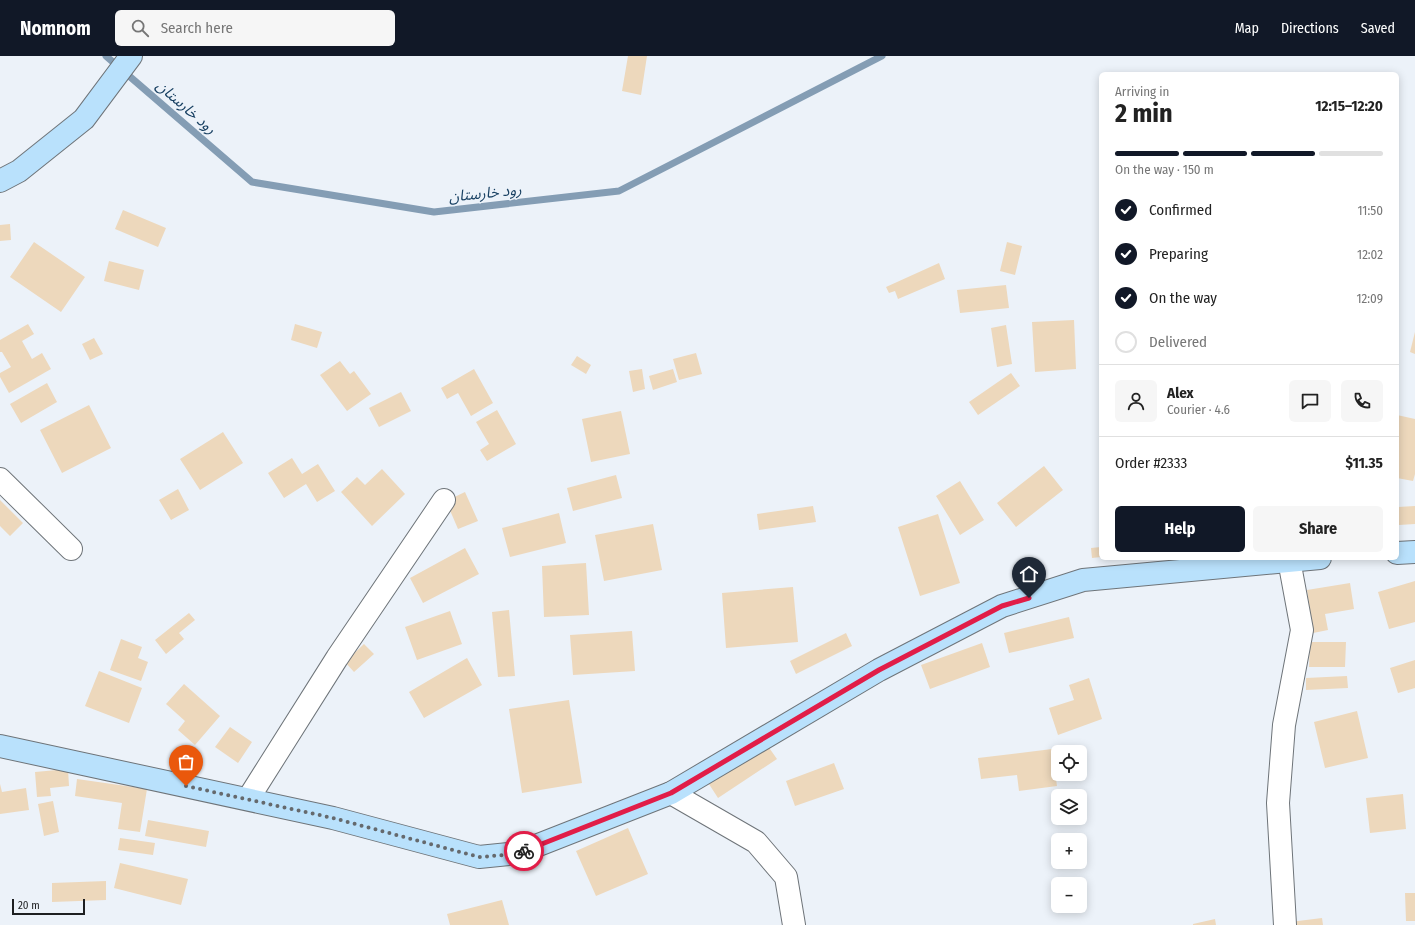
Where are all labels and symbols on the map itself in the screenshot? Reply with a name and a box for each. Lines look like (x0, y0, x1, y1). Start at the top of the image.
water label: رود خارستان (153, 76, 220, 138)
water label: رود خارستان (448, 180, 523, 206)
pin (1012, 557, 1046, 598)
pin (169, 745, 203, 786)
courier (504, 831, 544, 871)
scale bar (12, 897, 85, 916)

